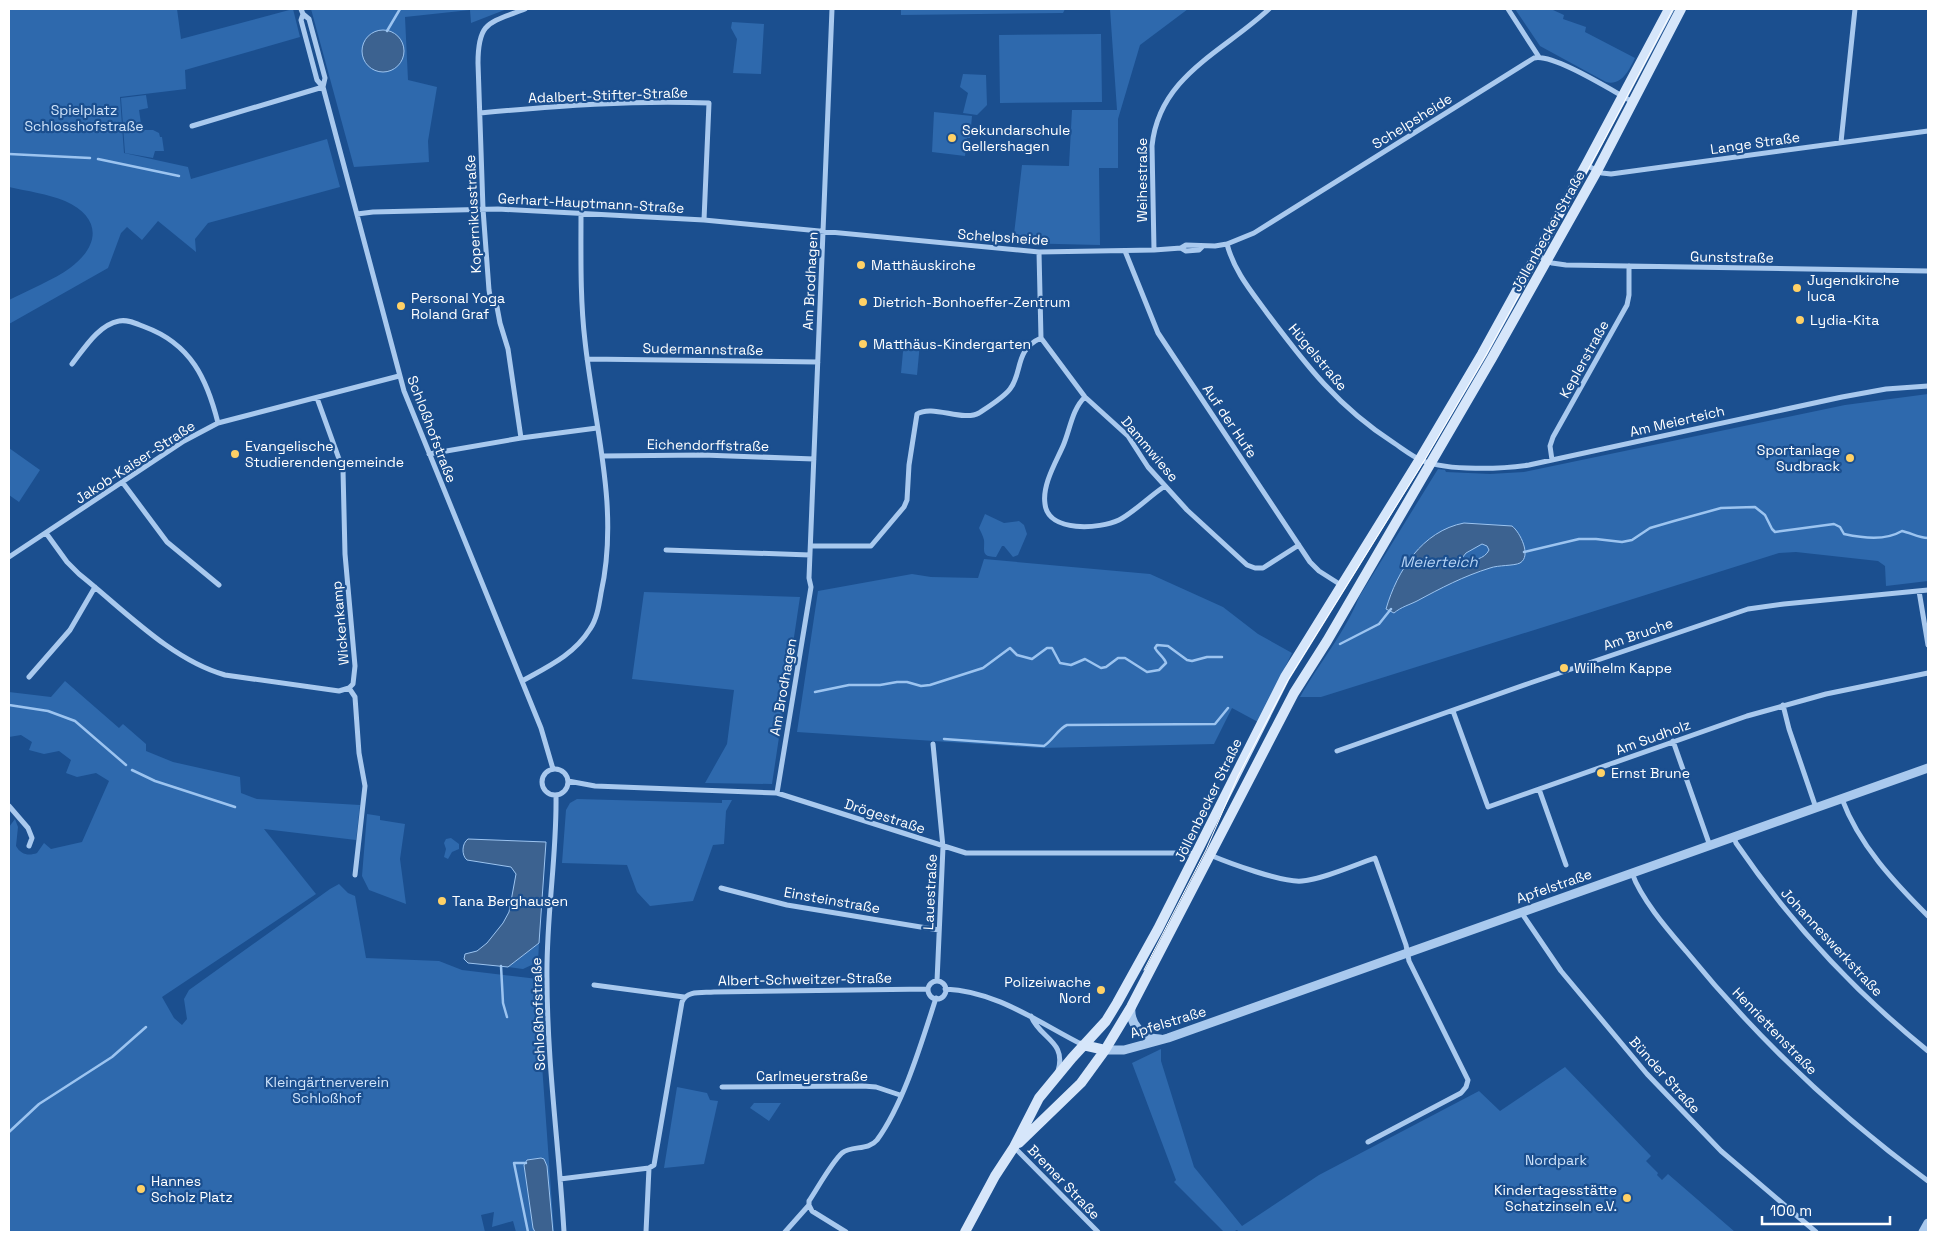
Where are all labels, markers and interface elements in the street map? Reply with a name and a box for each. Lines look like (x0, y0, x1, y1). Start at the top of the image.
street label: Adalbert-Stifter-Straße (528, 83, 688, 107)
street label: Schelpsheide (1369, 89, 1455, 153)
park label: Spielplatz Schlosshofstraße (24, 101, 144, 135)
place label: Sekundarschule Gellershagen (962, 121, 1070, 155)
street label: Lange Straße (1709, 128, 1801, 158)
marker: Sekundarschule Gellershagen (946, 132, 958, 144)
street label: Weihestraße (1133, 138, 1151, 222)
street label: Kopernikusstraße (461, 154, 485, 274)
street label: Jöllenbecker Straße (1507, 167, 1589, 295)
street label: Gerhart-Hauptmann-Straße (497, 189, 685, 217)
street label: Schelpsheide (957, 225, 1049, 249)
street label: Am Brodhagen (798, 231, 822, 331)
street label: Gunststraße (1690, 247, 1774, 267)
place label: Matthäuskirche (871, 256, 976, 274)
marker: Matthäuskirche (855, 259, 867, 271)
place label: Jugendkirche luca (1807, 271, 1900, 305)
marker: Jugendkirche luca (1791, 282, 1803, 294)
place label: Personal Yoga Roland Graf (411, 289, 505, 323)
place label: Dietrich-Bonhoeffer-Zentrum (873, 293, 1070, 311)
marker: Dietrich-Bonhoeffer-Zentrum (857, 296, 869, 308)
marker: Personal Yoga Roland Graf (395, 300, 407, 312)
place label: Lydia-Kita (1810, 311, 1879, 329)
marker: Lydia-Kita (1794, 314, 1806, 326)
street label: Keplerstraße (1555, 317, 1613, 401)
street label: Hügelstraße (1285, 320, 1351, 394)
place label: Matthäus-Kindergarten (873, 335, 1031, 353)
marker: Matthäus-Kindergarten (857, 338, 869, 350)
street label: Sudermannstraße (642, 339, 764, 359)
street label: Schloßhofstraße (403, 373, 461, 485)
street label: Auf der Hufe (1199, 381, 1261, 461)
street label: Am Meierteich (1628, 401, 1726, 441)
street label: Dammwiese (1117, 413, 1183, 485)
street label: Jakob-Kaiser-Straße (72, 416, 198, 508)
street label: Eichendorffstraße (647, 435, 769, 455)
place label: Evangelische Studierendengemeinde (245, 437, 404, 471)
place label: Sportanlage Sudbrack (1757, 441, 1840, 475)
marker: Evangelische Studierendengemeinde (229, 448, 241, 460)
marker: Sportanlage Sudbrack (1844, 452, 1856, 464)
water label: Meierteich (1400, 552, 1479, 571)
street label: Wickenkamp (327, 580, 353, 666)
street label: Am Bruche (1601, 614, 1675, 654)
street label: Am Brodhagen (766, 637, 800, 737)
place label: Wilhelm Kappe (1574, 659, 1672, 677)
marker: Wilhelm Kappe (1558, 662, 1570, 674)
street label: Am Sudholz (1613, 715, 1693, 759)
street label: Jöllenbecker Straße (1170, 735, 1246, 865)
place label: Ernst Brune (1611, 764, 1690, 782)
marker: Ernst Brune (1595, 767, 1607, 779)
street label: Drögestraße (842, 794, 928, 838)
street label: Lauestraße (919, 853, 941, 931)
street label: Apfelstraße (1514, 865, 1594, 907)
street label: Einsteinstraße (782, 883, 882, 917)
street label: Johanneswerkstraße (1777, 884, 1887, 1000)
place label: Tana Berghausen (452, 892, 568, 910)
marker: Tana Berghausen (436, 895, 448, 907)
street label: Schloßhofstraße (527, 957, 549, 1071)
street label: Albert-Schweitzer-Straße (718, 968, 892, 990)
place label: Polizeiwache Nord (1004, 973, 1091, 1007)
street label: Henriettenstraße (1729, 983, 1821, 1079)
marker: Polizeiwache Nord (1095, 984, 1107, 996)
street label: Apfelstraße (1128, 1002, 1208, 1042)
street label: Bünder Straße (1626, 1033, 1704, 1117)
street label: Carlmeyerstraße (756, 1067, 868, 1085)
park label: Kleingärtnerverein Schloßhof (265, 1073, 389, 1107)
street label: Bremer Straße (1024, 1141, 1104, 1223)
park label: Nordpark (1525, 1151, 1587, 1169)
place label: Hannes Scholz Platz (151, 1172, 233, 1206)
place label: Kindertagesstätte Schatzinseln e.V. (1494, 1181, 1617, 1215)
marker: Hannes Scholz Platz (135, 1183, 147, 1195)
marker: Kindertagesstätte Schatzinseln e.V. (1621, 1192, 1633, 1204)
scale bar (1762, 1194, 1890, 1226)
text: 100 m (1770, 1201, 1812, 1220)

